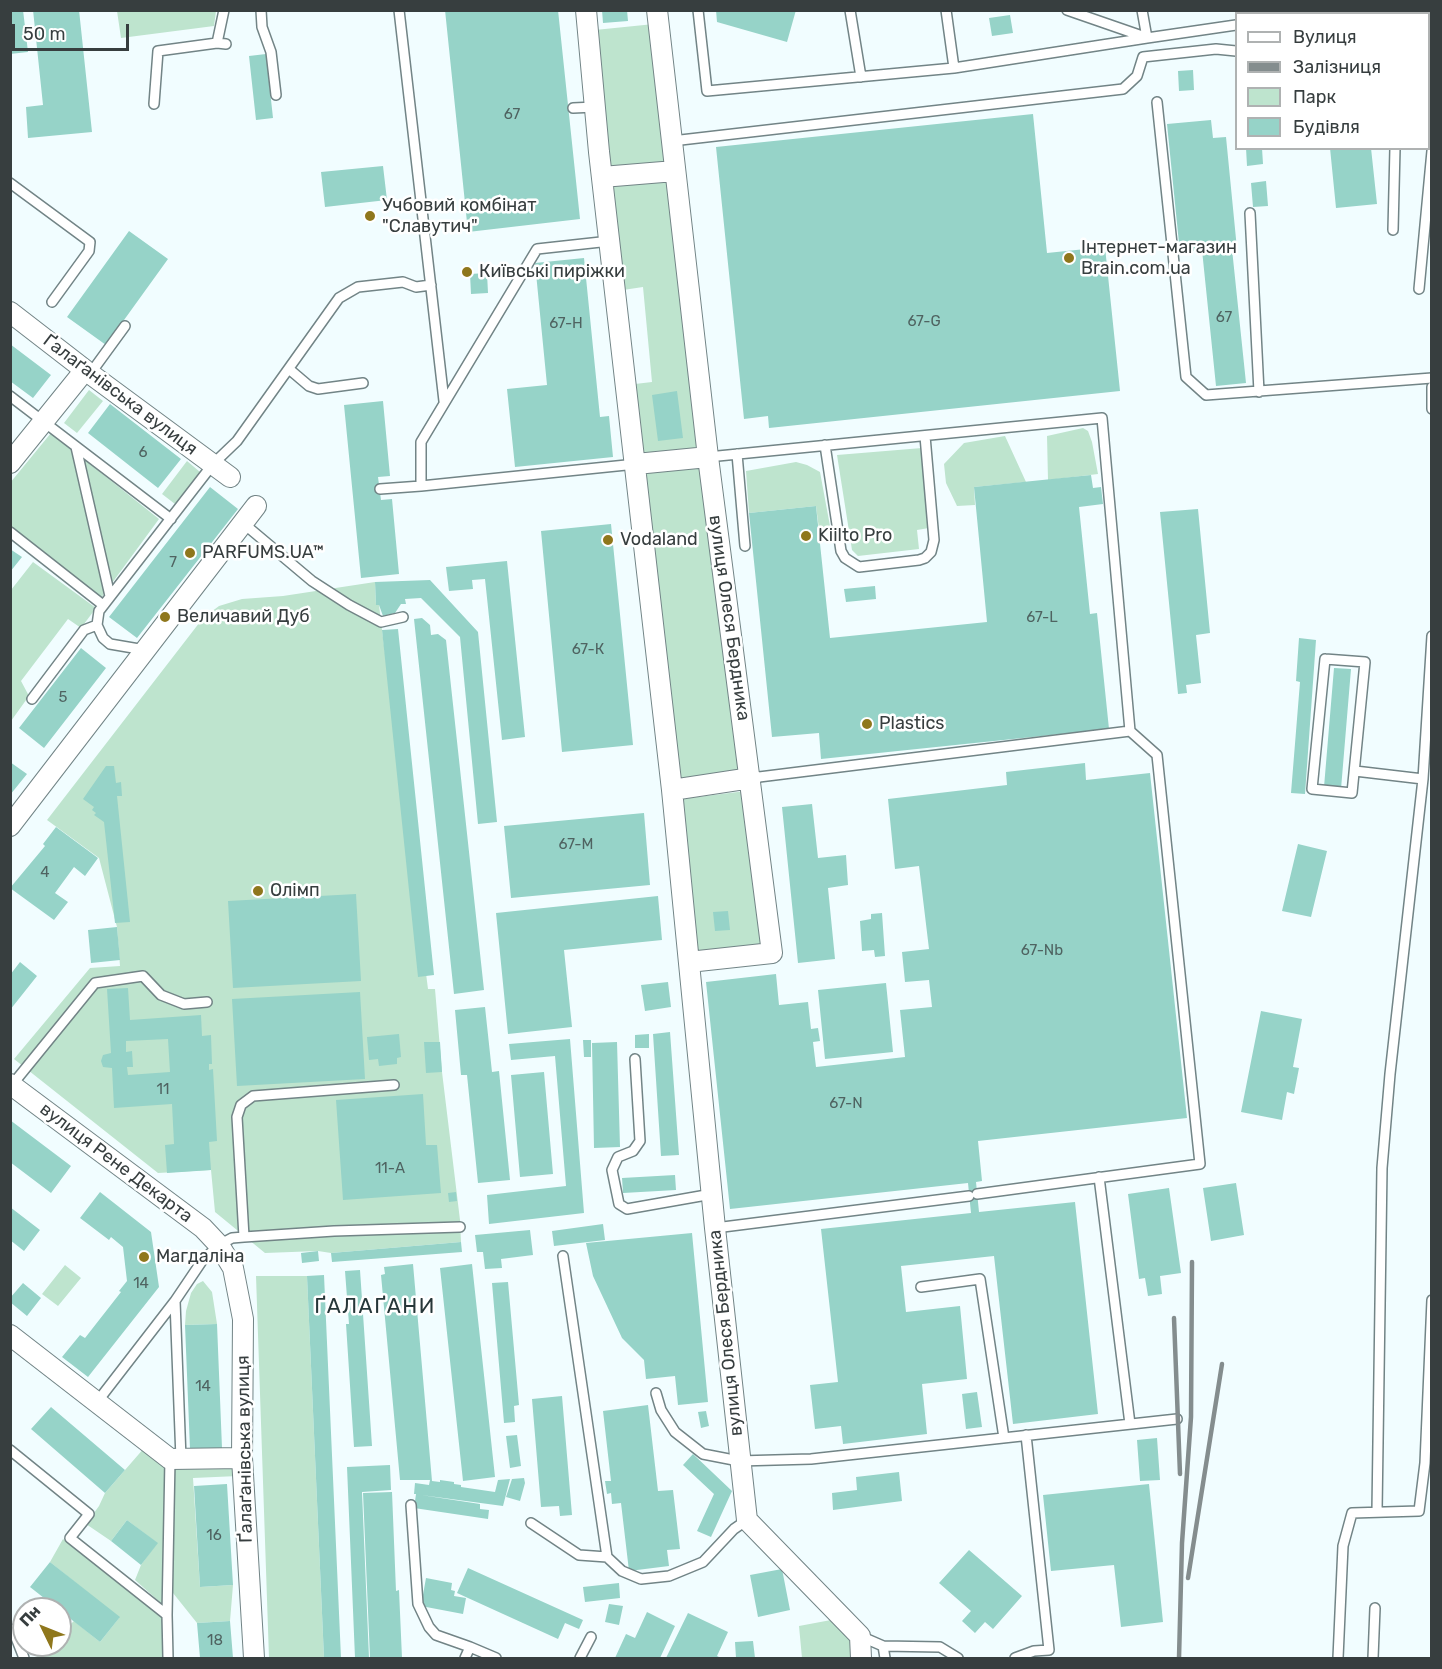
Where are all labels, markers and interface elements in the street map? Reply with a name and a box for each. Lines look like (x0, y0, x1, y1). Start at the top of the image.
scale bar (15, 12, 132, 50)
legend (1235, 12, 1430, 150)
text: 50 m (23, 23, 66, 45)
text: Вулиця (1293, 26, 1357, 48)
text: Залізниця (1293, 56, 1381, 78)
text: Парк (1293, 86, 1336, 108)
house number: 67 (504, 106, 520, 124)
text: Будівля (1293, 116, 1360, 138)
place label: Учбовий комбінат "Славутич" (382, 195, 536, 238)
marker: Учбовий комбінат "Славутич" (363, 209, 377, 223)
place label: Інтернет-магазин Brain.com.ua (1081, 237, 1237, 280)
marker: Інтернет-магазин Brain.com.ua (1062, 251, 1076, 265)
place label: Київські пиріжки (479, 261, 625, 283)
marker: Київські пиріжки (460, 265, 474, 279)
house number: 67 (1216, 309, 1232, 327)
house number: 67-G (907, 313, 941, 331)
house number: 67-Н (549, 315, 583, 333)
street label: Ґалаґанівська вулиця (39, 330, 201, 460)
house number: 6 (138, 444, 148, 462)
street label: вулиця Олеся Бердника (704, 514, 754, 722)
place label: Kiilto Pro (818, 525, 892, 547)
place label: Vodaland (620, 529, 698, 551)
marker: Kiilto Pro (799, 529, 813, 543)
marker: Vodaland (601, 533, 615, 547)
place label: PARFUMS.UA™ (202, 542, 324, 564)
marker: PARFUMS.UA™ (183, 546, 197, 560)
house number: 7 (169, 554, 177, 572)
place label: Величавий Дуб (177, 606, 310, 628)
house number: 67-L (1026, 609, 1058, 627)
marker: Величавий Дуб (158, 610, 172, 624)
house number: 67-К (572, 641, 604, 659)
house number: 5 (59, 689, 67, 707)
place label: Plastics (879, 713, 945, 735)
marker: Plastics (860, 717, 874, 731)
house number: 67-М (559, 836, 593, 854)
house number: 4 (40, 864, 50, 882)
place label: Олімп (270, 880, 320, 902)
marker: Олімп (251, 884, 265, 898)
house number: 67-Nb (1021, 942, 1063, 960)
house number: 11 (157, 1081, 169, 1099)
house number: 67-N (829, 1095, 863, 1113)
street label: вулиця Рене Декарта (35, 1099, 197, 1227)
house number: 11-А (375, 1160, 405, 1178)
street label: вулиця Олеся Бердника (704, 1229, 748, 1437)
place label: Магдаліна (156, 1246, 244, 1268)
marker: Магдаліна (137, 1250, 151, 1264)
house number: 14 (133, 1275, 149, 1293)
district label: ҐАЛАҐАНИ (314, 1294, 436, 1320)
street label: Ґалаґанівська вулиця (233, 1355, 257, 1543)
house number: 14 (195, 1378, 211, 1396)
house number: 16 (206, 1527, 222, 1545)
north arrow (12, 1597, 72, 1657)
text: Пн (15, 1601, 44, 1630)
house number: 18 (207, 1632, 223, 1650)

